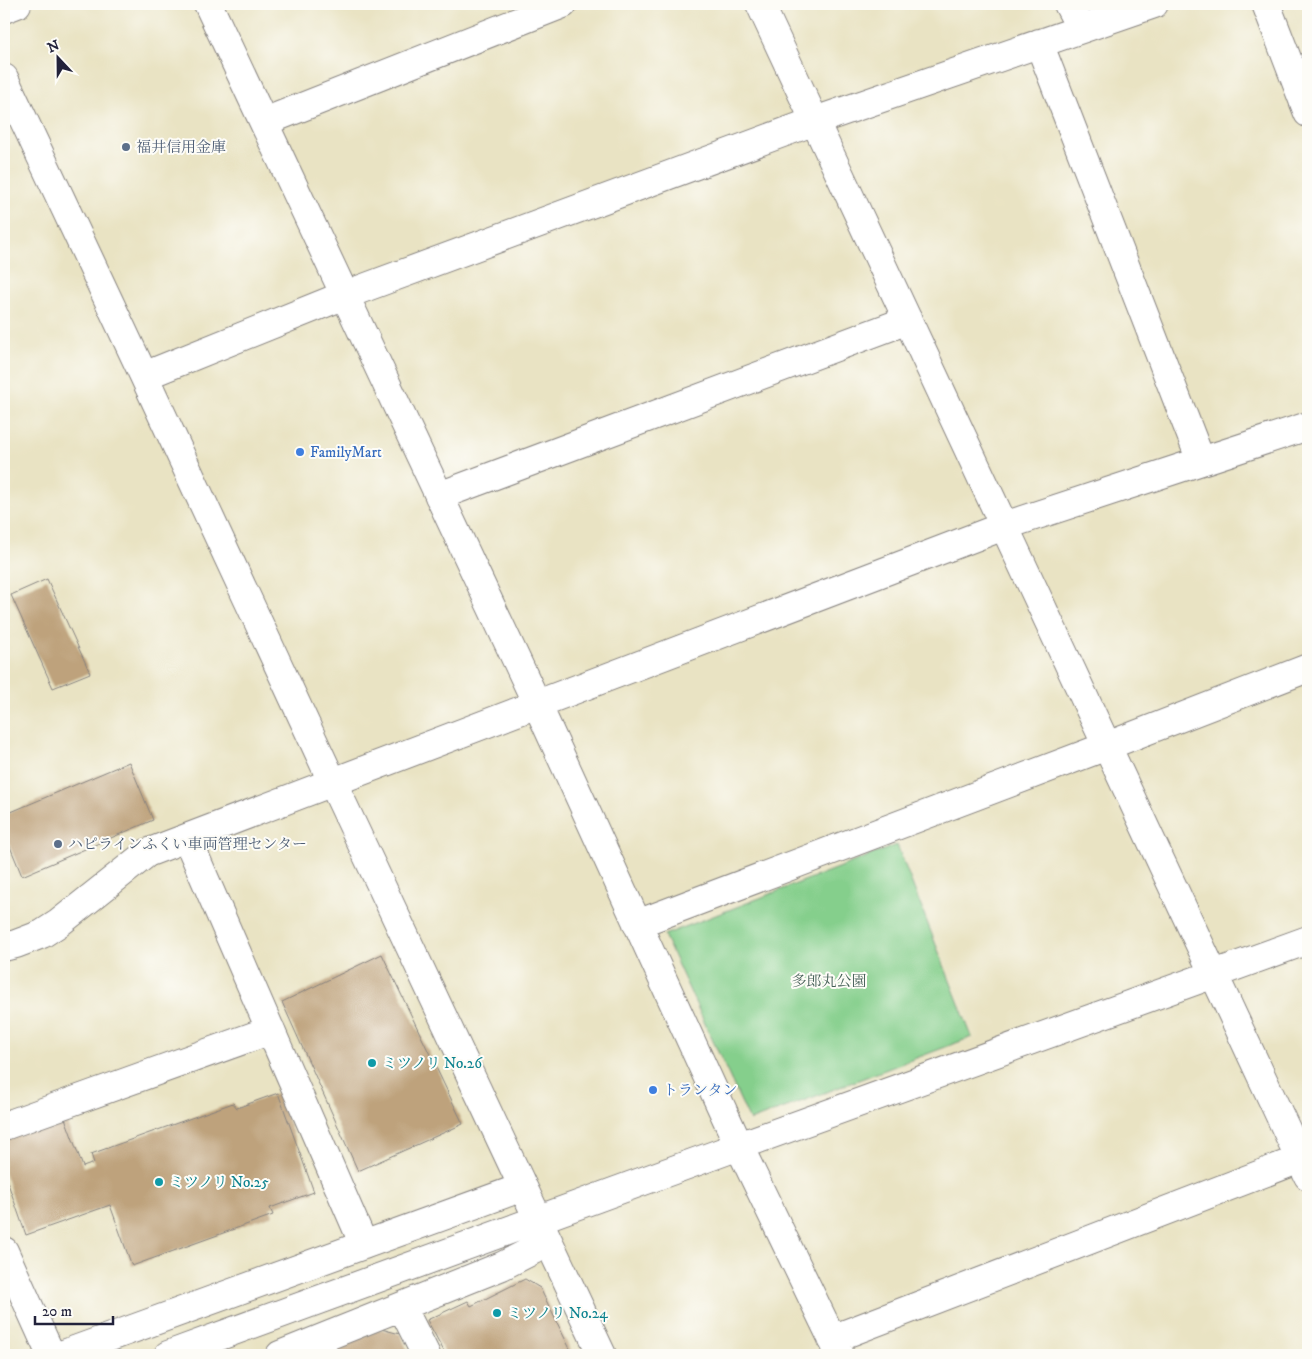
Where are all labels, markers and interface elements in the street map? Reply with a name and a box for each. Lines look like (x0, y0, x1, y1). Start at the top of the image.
north arrow (32, 32, 82, 82)
text: N (45, 36, 63, 57)
place label: 福井信用金庫 (136, 138, 226, 157)
marker: 福井信用金庫 (120, 141, 132, 153)
place label: FamilyMart (310, 443, 382, 462)
marker: FamilyMart (294, 446, 306, 458)
place label: ハピラインふくい車両管理センター (68, 835, 307, 854)
marker: ハピラインふくい車両管理センター (52, 838, 64, 850)
park label: 多郎丸公園 (791, 972, 867, 991)
place label: ミツノリ No.26 (382, 1054, 483, 1073)
marker: ミツノリ No.26 (366, 1057, 378, 1069)
place label: トランタン (663, 1081, 737, 1100)
marker: トランタン (647, 1084, 659, 1096)
place label: ミツノリ No.25 (169, 1173, 269, 1192)
marker: ミツノリ No.25 (153, 1176, 165, 1188)
scale bar (35, 1294, 112, 1326)
text: 20 m (42, 1302, 72, 1321)
place label: ミツノリ No.24 (507, 1304, 608, 1323)
marker: ミツノリ No.24 (491, 1307, 503, 1319)

